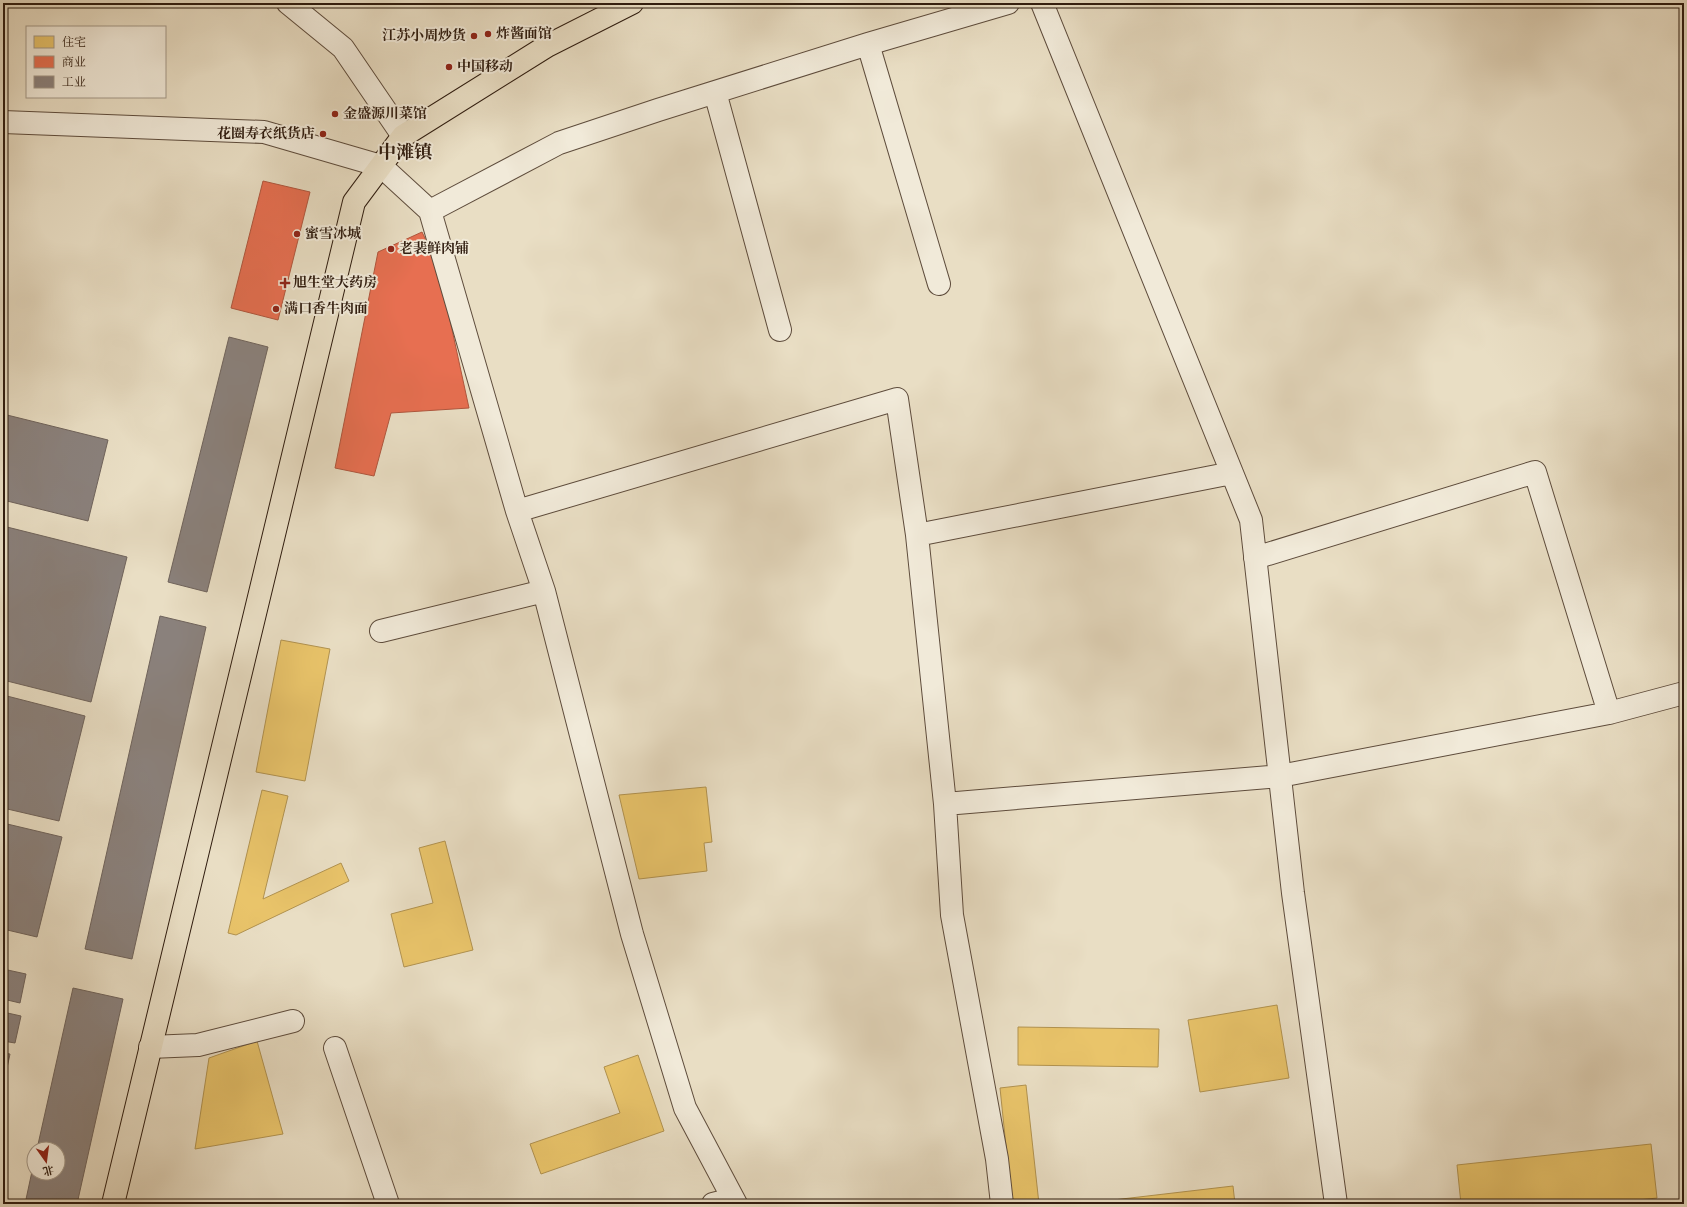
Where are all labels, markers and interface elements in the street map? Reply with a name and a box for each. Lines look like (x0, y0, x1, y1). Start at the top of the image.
place label: 炸酱面馆 (496, 25, 552, 43)
legend (26, 26, 166, 98)
place label: 江苏小周炒货 (382, 27, 466, 45)
marker: 炸酱面馆 (483, 29, 493, 39)
marker: 江苏小周炒货 (469, 31, 479, 41)
text: 住宅 (62, 35, 86, 50)
text: 商业 (62, 55, 86, 70)
place label: 中国移动 (457, 58, 513, 76)
marker: 中国移动 (444, 62, 454, 72)
text: 工业 (62, 75, 86, 90)
place label: 金盛源川菜馆 (343, 105, 427, 123)
marker: 金盛源川菜馆 (330, 109, 340, 119)
place label: 花圈寿衣纸货店 (217, 125, 315, 143)
marker: 花圈寿衣纸货店 (318, 129, 328, 139)
district label: 中滩镇 (378, 141, 433, 164)
place label: 蜜雪冰城 (305, 225, 361, 243)
marker: 蜜雪冰城 (292, 229, 302, 239)
place label: 老裴鲜肉铺 (399, 240, 469, 258)
marker: 老裴鲜肉铺 (386, 244, 396, 254)
place label: 旭生堂大药房 (293, 274, 377, 292)
marker: 旭生堂大药房 (280, 278, 290, 288)
place label: 满口香牛肉面 (284, 300, 368, 318)
marker: 满口香牛肉面 (271, 304, 281, 314)
north arrow (26, 1141, 66, 1181)
text: 北 (41, 1162, 55, 1178)

